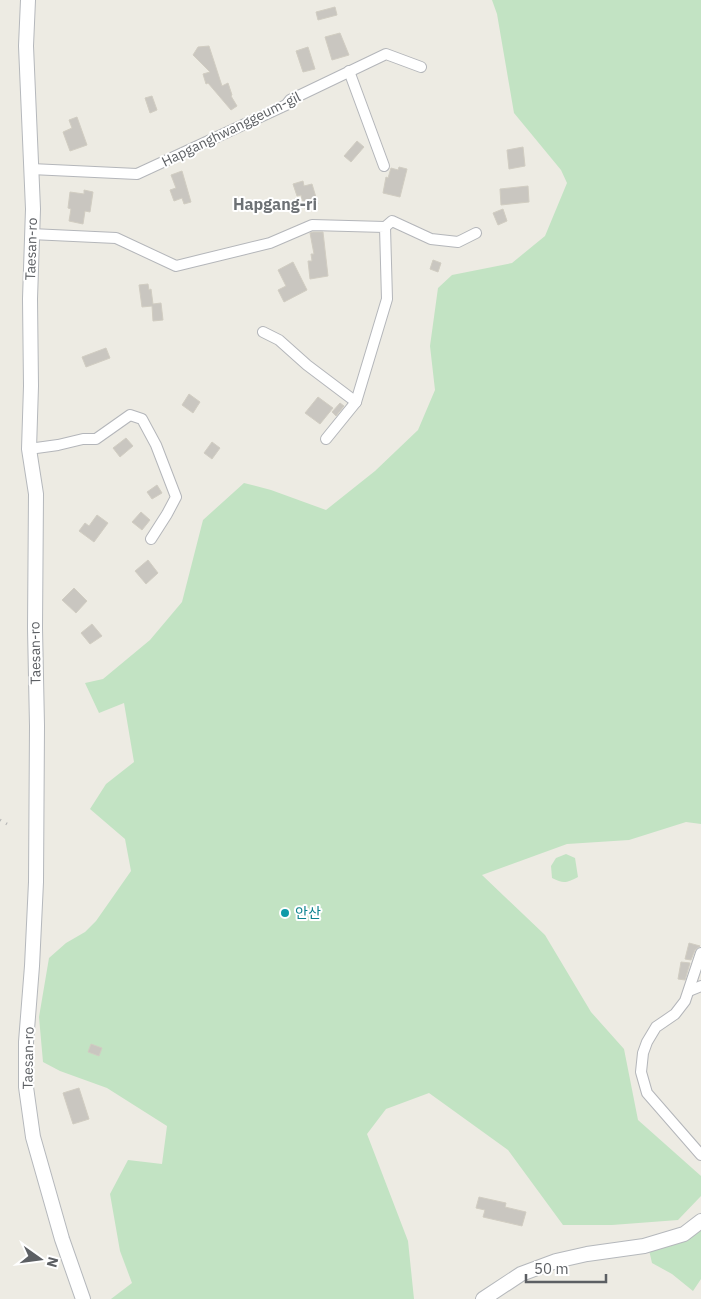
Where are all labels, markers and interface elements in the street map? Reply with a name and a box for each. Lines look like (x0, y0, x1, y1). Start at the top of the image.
street label: Hapganghwanggeum-gil (159, 87, 304, 171)
district label: Hapgang-ri (233, 194, 317, 214)
street label: Taesan-ro (21, 217, 41, 281)
street label: Taesan-ro (25, 621, 45, 685)
place label: 안산 (295, 904, 321, 922)
marker: 안산 (279, 907, 291, 919)
street label: Taesan-ro (18, 1026, 38, 1090)
north arrow (15, 1234, 65, 1284)
scale bar (526, 1252, 606, 1284)
text: N (43, 1255, 63, 1269)
text: 50 m (534, 1259, 569, 1278)

